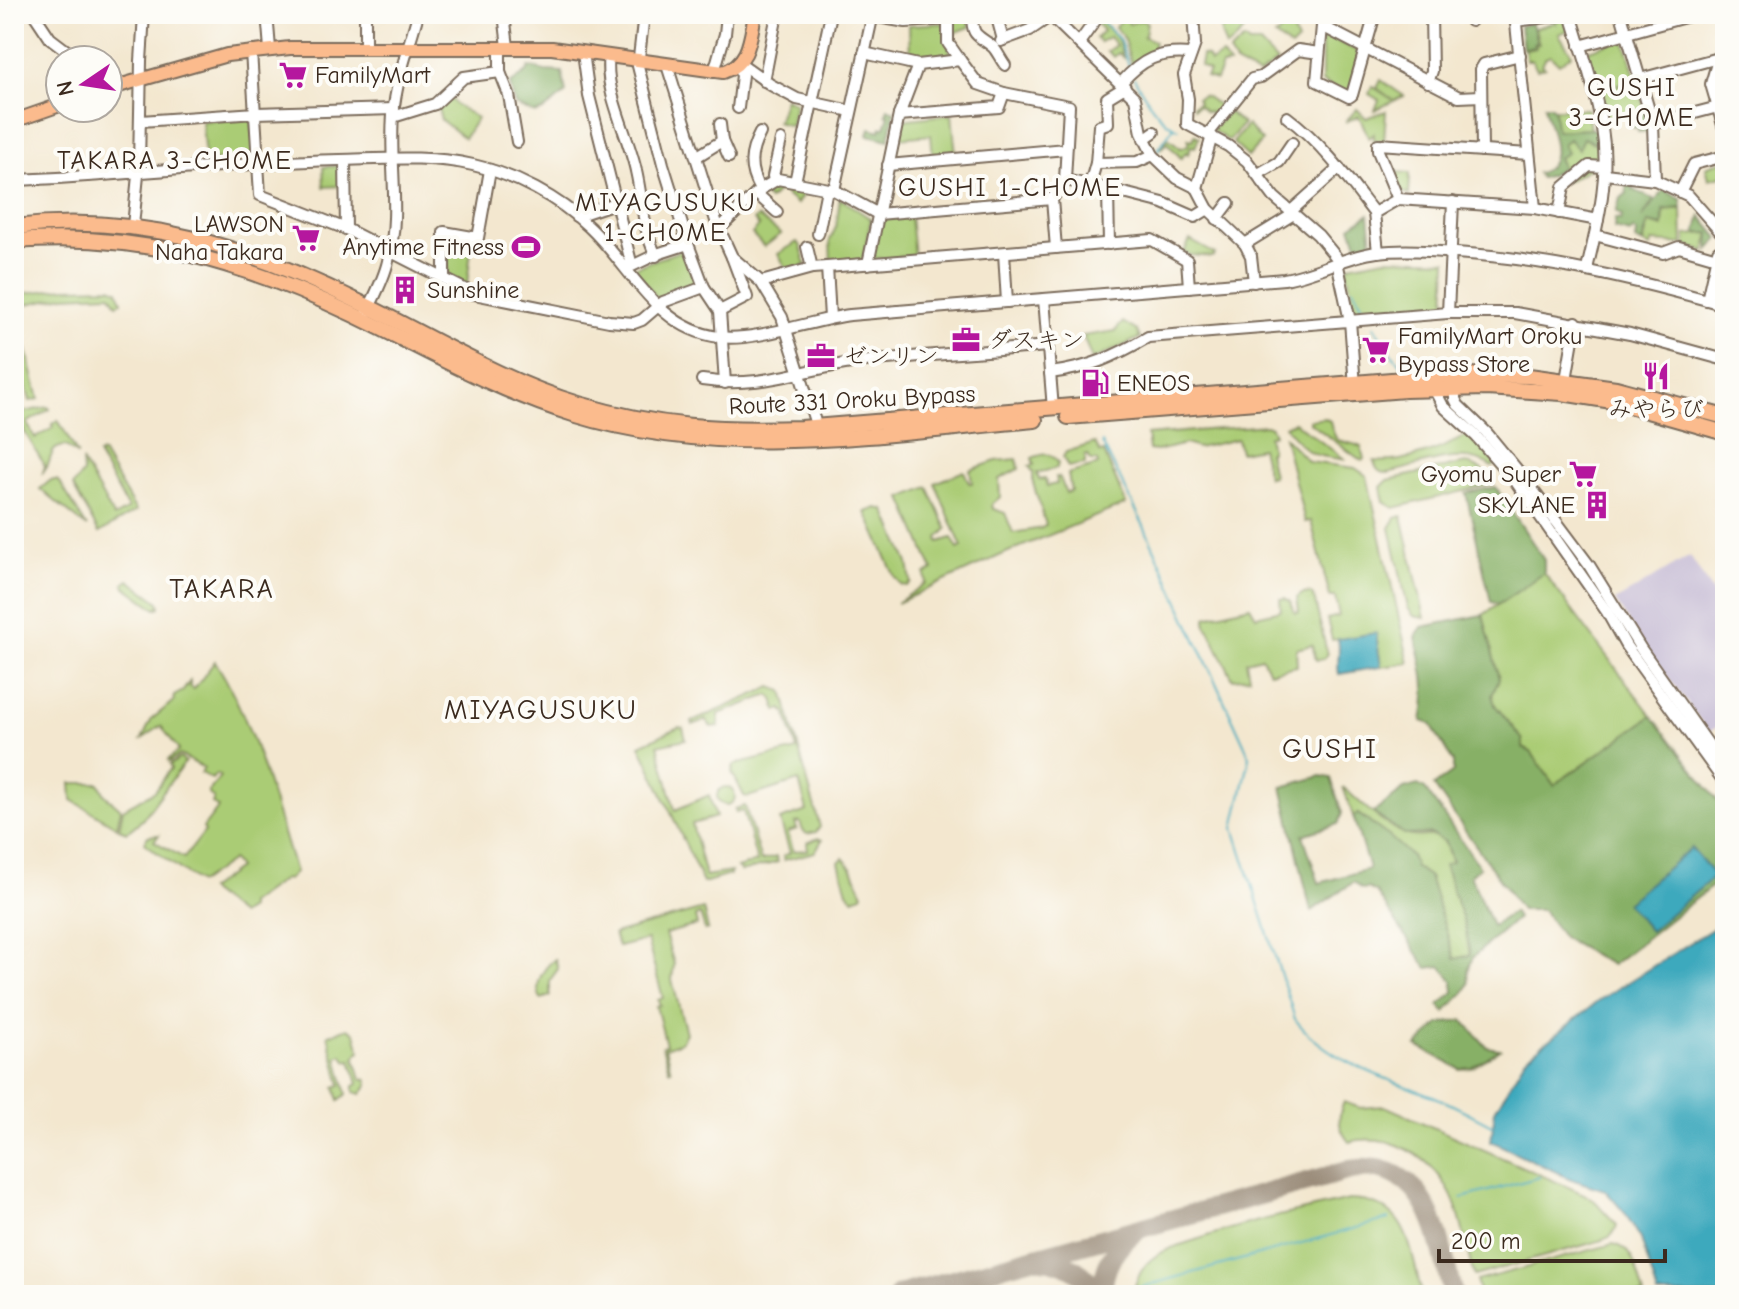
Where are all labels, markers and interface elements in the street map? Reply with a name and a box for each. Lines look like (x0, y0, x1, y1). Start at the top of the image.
north arrow (44, 44, 124, 124)
supermarket icon: FamilyMart (278, 60, 308, 90)
place label: FamilyMart (315, 61, 431, 89)
district label: GUSHI 3-CHOME (1569, 73, 1695, 133)
text: N (51, 78, 80, 98)
district label: TAKARA 3-CHOME (57, 146, 293, 176)
district label: GUSHI 1-CHOME (898, 173, 1122, 203)
district label: MIYAGUSUKU 1-CHOME (575, 188, 757, 248)
place label: LAWSON Naha Takara (155, 210, 284, 266)
supermarket icon: LAWSON Naha Takara (291, 223, 321, 253)
sports icon: Anytime Fitness (511, 232, 541, 262)
place label: Anytime Fitness (342, 233, 504, 261)
building icon: Sunshine (390, 275, 420, 305)
place label: Sunshine (427, 276, 519, 304)
place label: FamilyMart Oroku Bypass Store (1398, 322, 1582, 378)
office icon: ダスキン (951, 325, 981, 355)
place label: ダスキン (988, 326, 1084, 354)
supermarket icon: FamilyMart Oroku Bypass Store (1361, 335, 1391, 365)
office icon: ゼンリン (806, 341, 836, 371)
place label: ゼンリン (843, 342, 939, 370)
restaurant icon: みやらび (1641, 361, 1671, 391)
fuel station icon: ENEOS (1080, 368, 1110, 398)
place label: ENEOS (1117, 369, 1190, 397)
street label: Route 331 Oroku Bypass (728, 380, 976, 420)
place label: みやらび (1608, 395, 1704, 423)
supermarket icon: Gyomu Super (1568, 459, 1598, 489)
place label: Gyomu Super (1421, 460, 1561, 488)
building icon: SKYLANE (1582, 490, 1612, 520)
place label: SKYLANE (1478, 491, 1575, 519)
district label: TAKARA (169, 573, 275, 605)
district label: MIYAGUSUKU (444, 694, 638, 726)
district label: GUSHI (1282, 733, 1378, 765)
scale bar (1439, 1213, 1665, 1263)
text: 200 m (1451, 1227, 1521, 1255)

